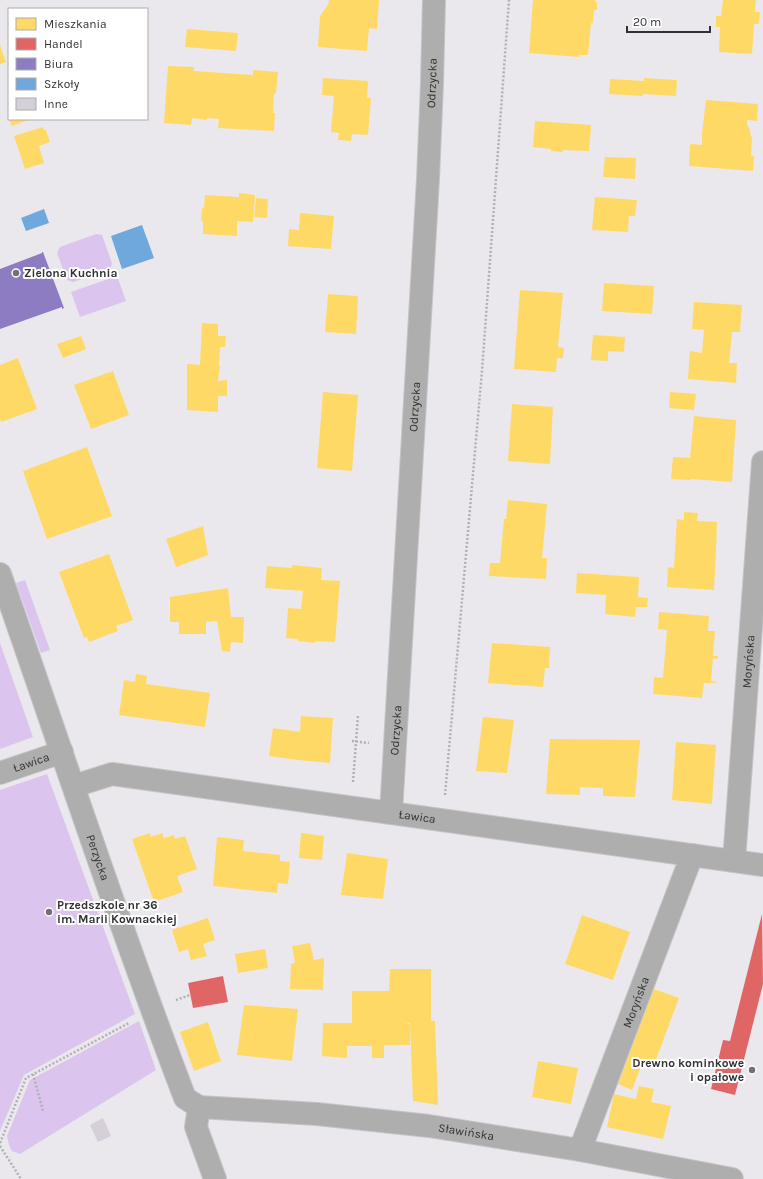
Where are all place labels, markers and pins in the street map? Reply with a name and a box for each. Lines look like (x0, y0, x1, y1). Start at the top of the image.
place label: Zielona Kuchnia (24, 266, 117, 280)
marker: Zielona Kuchnia (11, 268, 21, 278)
place label: Przedszkole nr 36 im. Marii Kownackiej (57, 898, 177, 926)
marker: Przedszkole nr 36 im. Marii Kownackiej (44, 907, 54, 917)
place label: Drewno kominkowe i opałowe (632, 1056, 744, 1084)
marker: Drewno kominkowe i opałowe (747, 1065, 757, 1075)

